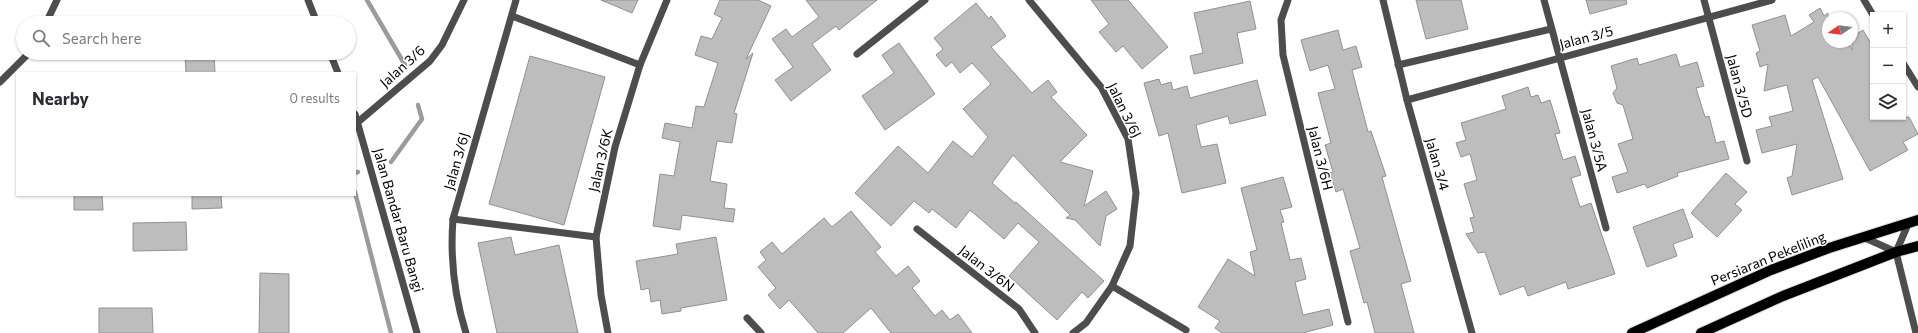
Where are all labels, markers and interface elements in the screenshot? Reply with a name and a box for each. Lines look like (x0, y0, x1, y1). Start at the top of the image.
north arrow (1822, 12, 1858, 48)
map controls (1870, 12, 1906, 120)
button: + (1870, 12, 1906, 48)
search box (16, 16, 356, 60)
street label: Jalan 3/5 (1557, 22, 1615, 52)
icon: search (30, 27, 52, 49)
text: Search here (62, 29, 141, 47)
street label: Jalan 3/6 (376, 41, 428, 91)
button: − (1870, 48, 1906, 84)
street label: Jalan 3/5D (1723, 52, 1757, 120)
street label: Jalan 3/6J (1104, 80, 1146, 140)
button: layers (1870, 84, 1906, 120)
text: Nearby (32, 88, 89, 109)
text: 0 results (289, 90, 340, 106)
street label: Jalan 3/5A (1578, 107, 1612, 174)
street label: Jalan 3/6H (1305, 124, 1337, 192)
street label: Jalan 3/6K (584, 127, 616, 193)
street label: Jalan 3/6J (440, 130, 472, 192)
street label: Jalan 3/4 (1422, 136, 1454, 193)
street label: Jalan Bandar Baru Bangi (370, 146, 428, 294)
street label: Persiaran Pekeliling (1708, 227, 1828, 289)
street label: Jalan 3/6N (956, 241, 1018, 295)

